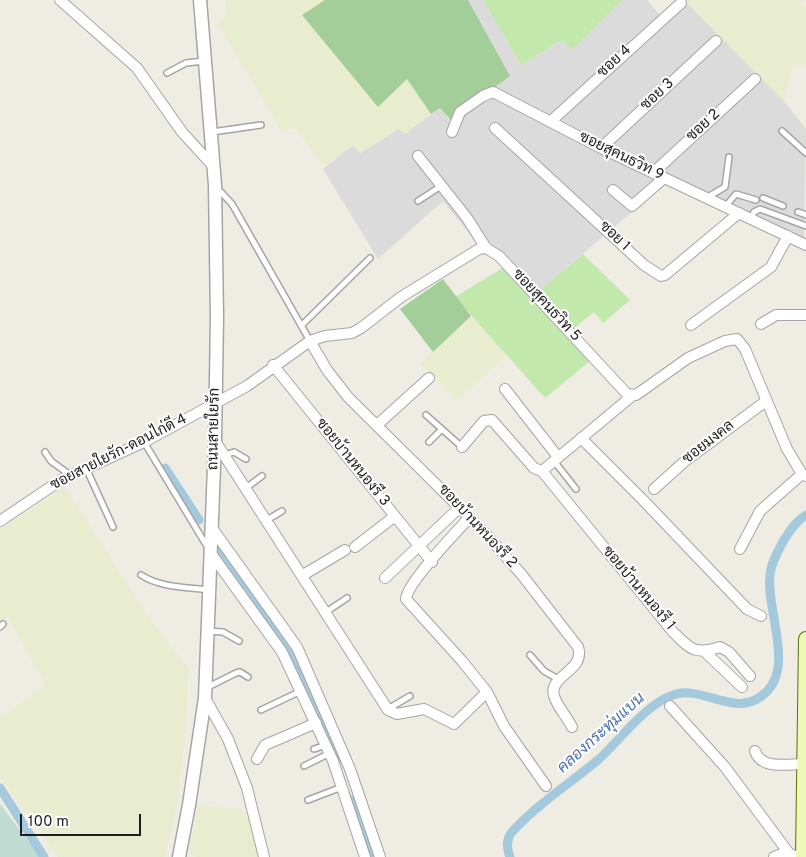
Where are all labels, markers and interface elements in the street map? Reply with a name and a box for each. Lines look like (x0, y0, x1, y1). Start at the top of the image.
street label: ซอย 4 (594, 42, 636, 82)
street label: ซอย 3 (638, 75, 678, 115)
street label: ซอย 2 (683, 106, 725, 146)
street label: ซอยสุคนธวิท 9 (576, 129, 666, 185)
street label: ซอย 1 (595, 218, 633, 256)
street label: ซอยสุคนธวิท 5 (508, 266, 584, 346)
street label: ถนนสายใยรัก (205, 388, 225, 470)
street label: ซอยสายใยรัก-ดอนไก่ดี 4 (48, 411, 190, 495)
street label: ซอยบ้านหนองรี 3 (311, 416, 393, 510)
street label: ซอยมงคล (680, 417, 738, 469)
street label: ซอยบ้านหนองรี 2 (434, 481, 520, 573)
street label: ซอยบ้านหนองรี 1 (598, 543, 678, 635)
water label: คลองกระทุ่มแบน (554, 690, 650, 778)
scale bar (22, 804, 144, 836)
text: 100 m (28, 813, 69, 832)

